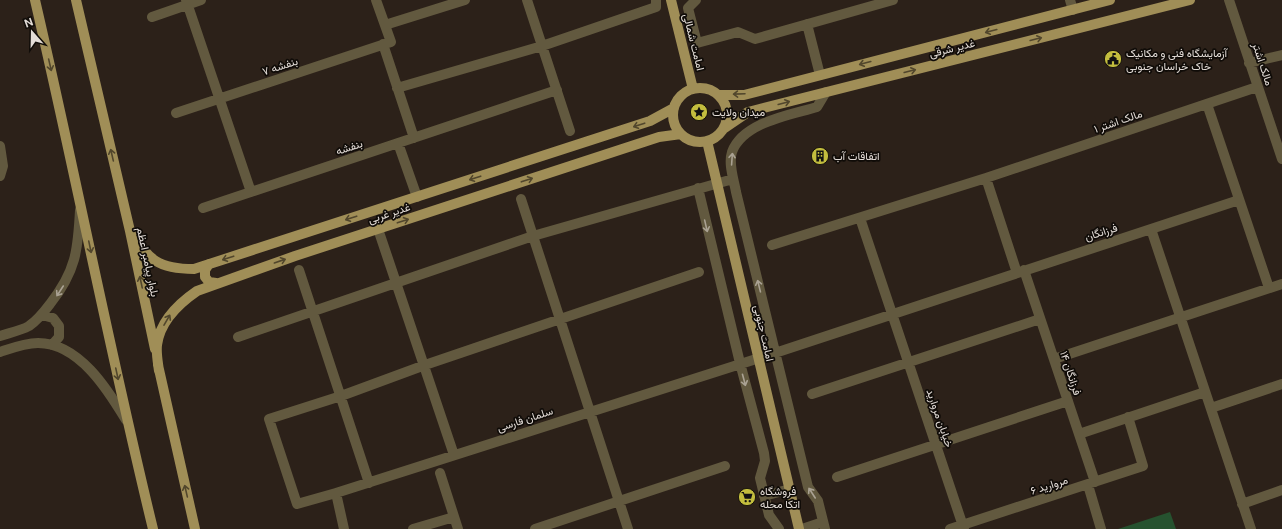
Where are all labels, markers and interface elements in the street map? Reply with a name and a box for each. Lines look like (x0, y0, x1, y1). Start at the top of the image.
north arrow (12, 12, 52, 52)
street label: امامت شمالی (680, 12, 707, 72)
text: N (22, 15, 35, 30)
one-way arrow (985, 28, 998, 35)
one-way arrow (1029, 35, 1042, 42)
street label: غدیر شرقی (928, 36, 977, 60)
street label: مالک اشتر (1249, 40, 1276, 87)
place label: آزمایشگاه فنی و مکانیک خاک خراسان جنوبی (1126, 47, 1229, 73)
public building icon: آزمایشگاه فنی و مکانیک خاک خراسان جنوبی (1103, 49, 1123, 69)
street label: بنفشه ۷ (261, 55, 300, 78)
one-way arrow (46, 59, 54, 72)
one-way arrow (859, 60, 872, 68)
one-way arrow (903, 66, 916, 74)
one-way arrow (733, 91, 746, 98)
one-way arrow (777, 98, 790, 106)
place icon: میدان ولایت (689, 102, 709, 122)
place label: میدان ولایت (712, 106, 765, 119)
street label: مالک اشتر ۱ (1092, 107, 1144, 136)
one-way arrow (633, 121, 645, 129)
street label: بنفشه (334, 137, 364, 158)
building icon: اتفاقات آب (810, 146, 830, 166)
one-way arrow (108, 149, 115, 162)
place label: اتفاقات آب (833, 150, 880, 163)
one-way arrow (728, 153, 735, 166)
one-way arrow (469, 175, 482, 182)
one-way arrow (520, 176, 533, 183)
street label: غدیر غربی (366, 201, 412, 226)
one-way arrow (345, 215, 358, 222)
one-way arrow (397, 217, 410, 224)
one-way arrow (703, 219, 711, 232)
street label: فرزانگان (1083, 221, 1119, 244)
street label: بلوار پیامبر اعظم (133, 226, 161, 298)
one-way arrow (87, 240, 95, 253)
one-way arrow (221, 255, 234, 262)
one-way arrow (273, 257, 286, 264)
one-way arrow (136, 276, 144, 289)
one-way arrow (755, 280, 762, 293)
one-way arrow (56, 285, 64, 296)
street label: امامت جنوبی (751, 304, 776, 363)
one-way arrow (164, 314, 172, 326)
street label: فرزانگان ۱۴ (1057, 349, 1084, 397)
one-way arrow (113, 367, 121, 380)
one-way arrow (741, 373, 748, 386)
street label: خیابان مروارید (923, 387, 956, 449)
street label: سلمان فارسی (496, 404, 555, 435)
street label: مروارید ۶ (1029, 473, 1070, 498)
one-way arrow (182, 485, 190, 498)
place label: فروشگاه اتکا محله (760, 485, 800, 510)
supermarket icon: فروشگاه اتکا محله (737, 487, 757, 507)
one-way arrow (807, 487, 815, 499)

